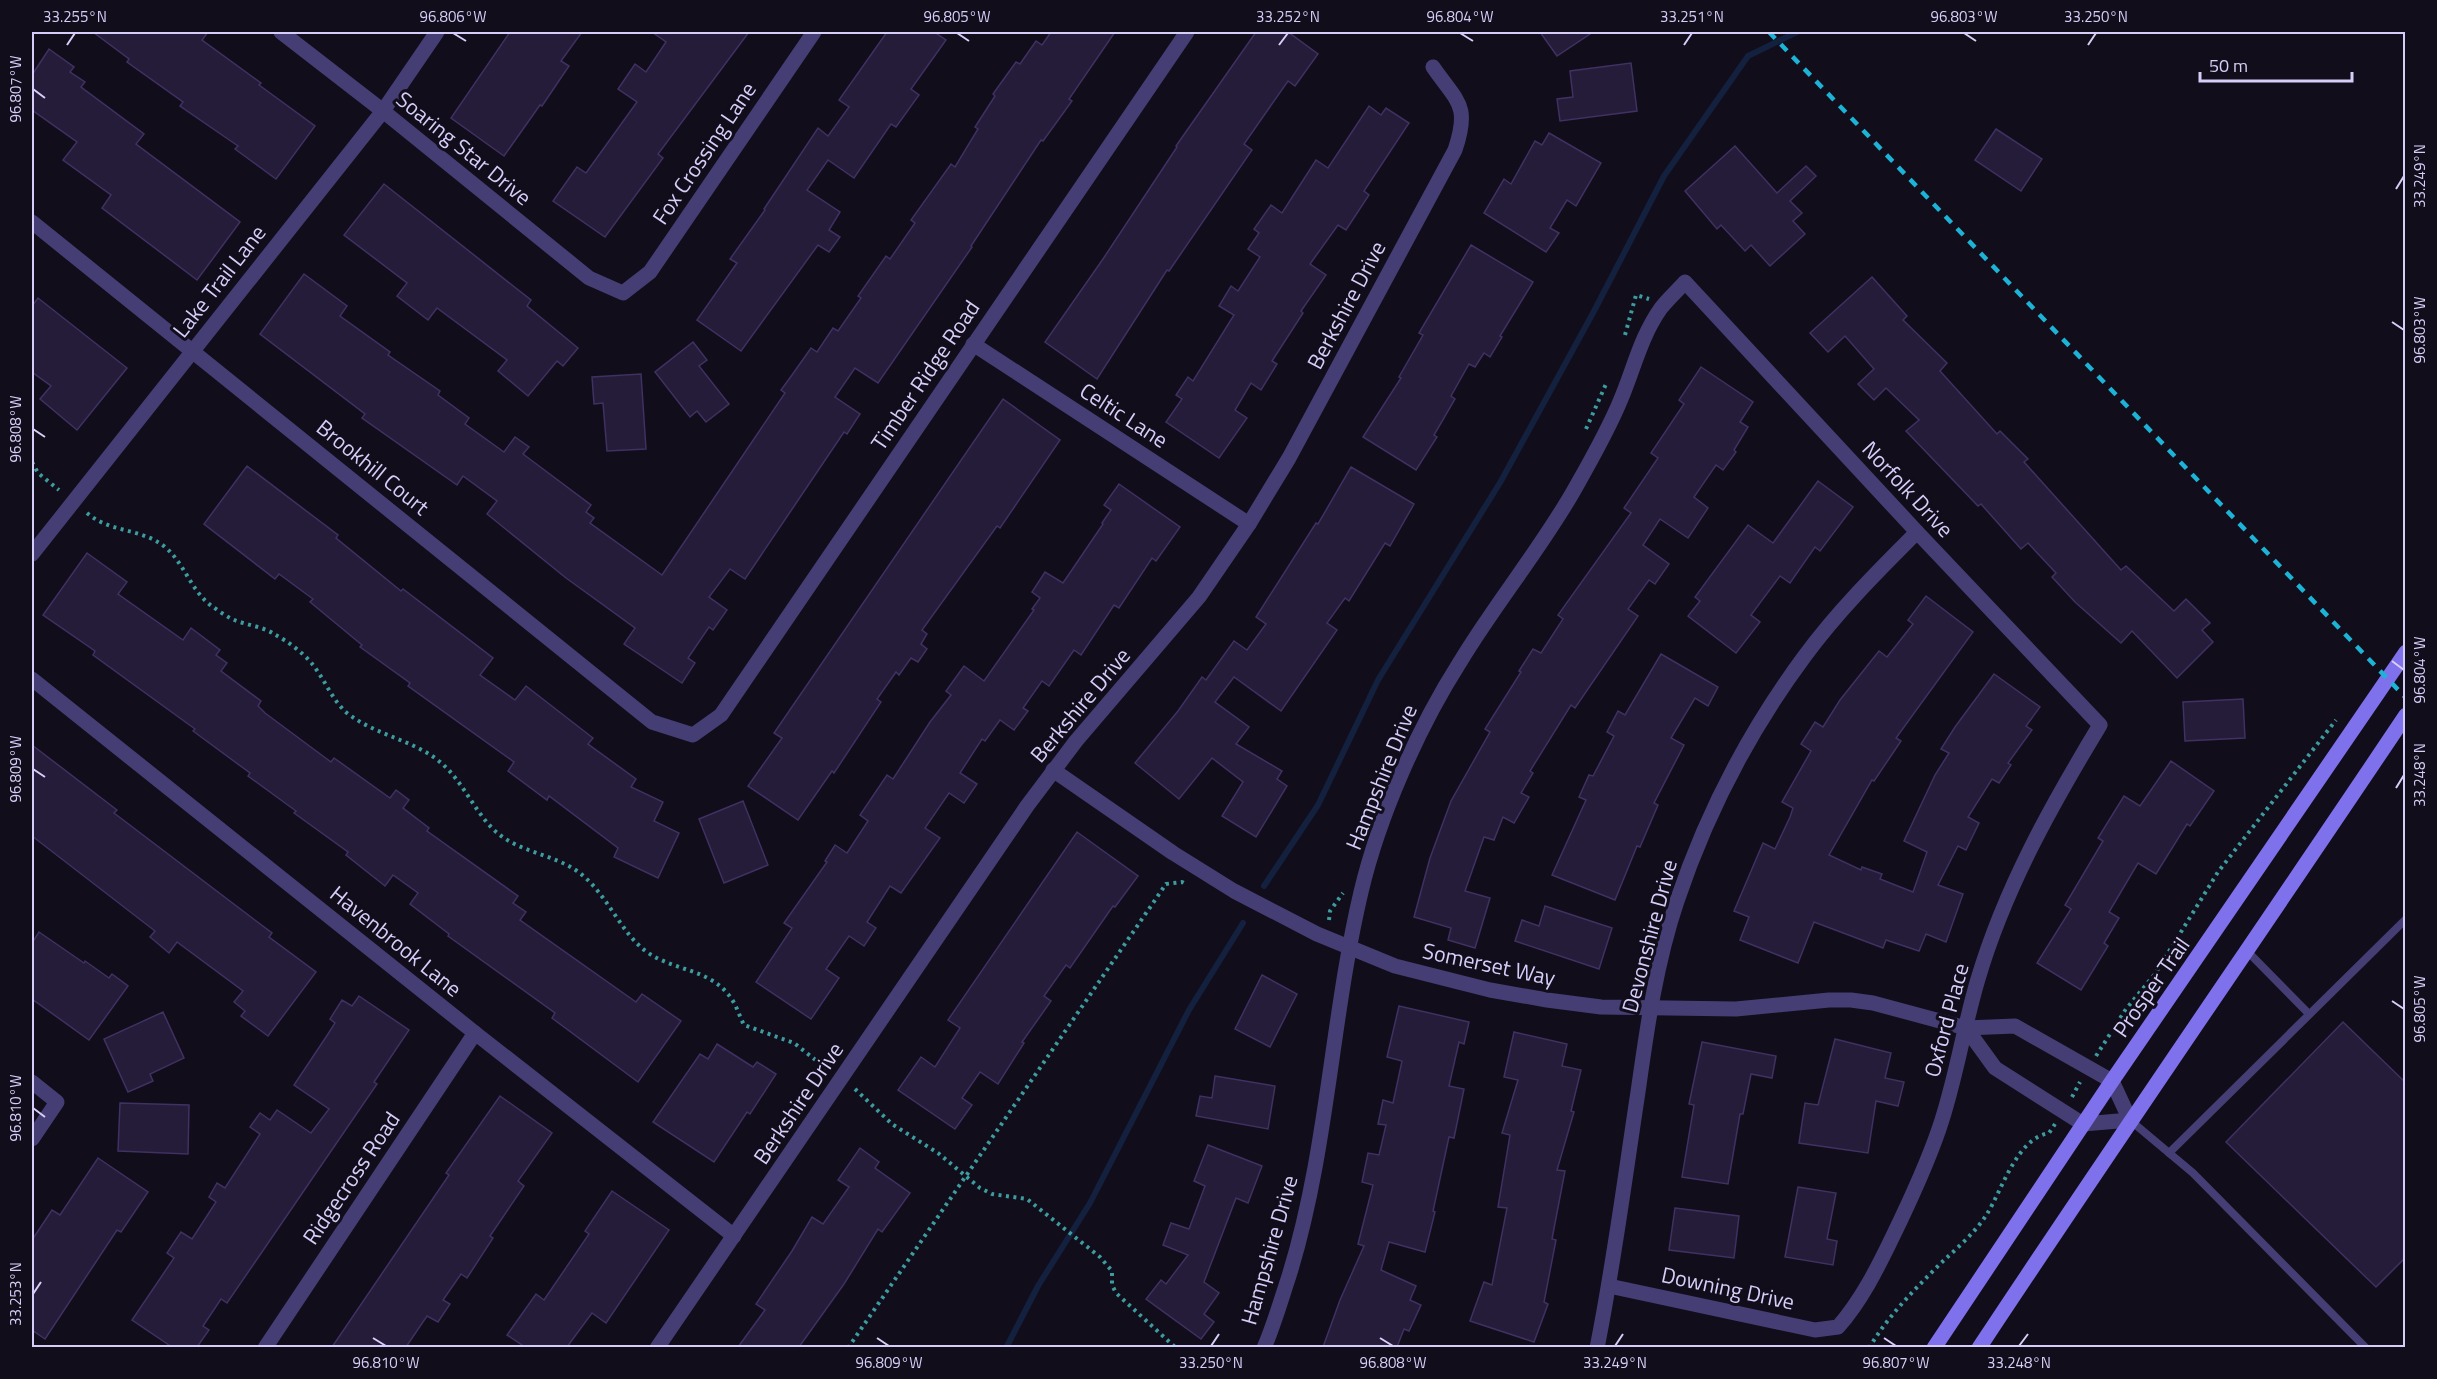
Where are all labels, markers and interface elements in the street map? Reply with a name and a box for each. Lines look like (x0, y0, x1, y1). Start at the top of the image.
text: 33.255°N (43, 5, 107, 28)
text: 96.806°W (420, 5, 486, 28)
text: 96.805°W (924, 5, 990, 28)
text: 33.252°N (1256, 5, 1320, 28)
text: 96.804°W (1427, 5, 1493, 28)
text: 33.251°N (1660, 5, 1724, 28)
text: 96.803°W (1931, 5, 1997, 28)
text: 33.250°N (2064, 5, 2128, 28)
scale bar (2200, 45, 2352, 83)
text: 50 m (2209, 52, 2248, 79)
text: 96.807°W (4, 56, 27, 122)
street label: Fox Crossing Lane (644, 75, 764, 231)
street label: Soaring Star Drive (389, 83, 539, 213)
text: 33.249°N (2408, 144, 2431, 208)
street label: Lake Trail Lane (164, 217, 274, 345)
street label: Berkshire Drive (1298, 235, 1394, 375)
street label: Timber Ridge Road (862, 293, 988, 457)
text: 96.803°W (2408, 297, 2431, 363)
street label: Celtic Lane (1073, 374, 1175, 456)
text: 96.808°W (4, 396, 27, 462)
street label: Brookhill Court (309, 411, 437, 523)
street label: Norfolk Drive (1854, 433, 1962, 545)
text: 96.804°W (2408, 637, 2431, 703)
street label: Berkshire Drive (1022, 640, 1138, 770)
street label: Hampshire Drive (1336, 699, 1426, 855)
text: 96.809°W (4, 736, 27, 802)
text: 33.248°N (2408, 743, 2431, 807)
street label: Devonshire Drive (1612, 856, 1686, 1016)
street label: Havenbrook Lane (323, 877, 469, 1005)
street label: Prosper Trail (2104, 930, 2198, 1044)
street label: Somerset Way (1419, 933, 1559, 995)
street label: Oxford Place (1914, 959, 1978, 1081)
text: 96.805°W (2408, 976, 2431, 1042)
street label: Berkshire Drive (744, 1035, 852, 1171)
text: 96.810°W (4, 1075, 27, 1141)
street label: Ridgecross Road (294, 1105, 408, 1251)
street label: Hampshire Drive (1231, 1171, 1307, 1329)
street label: Downing Drive (1658, 1257, 1798, 1319)
text: 33.253°N (4, 1262, 27, 1326)
text: 96.810°W (353, 1351, 419, 1374)
text: 96.809°W (856, 1351, 922, 1374)
text: 33.250°N (1179, 1351, 1243, 1374)
text: 96.808°W (1360, 1351, 1426, 1374)
text: 33.249°N (1583, 1351, 1647, 1374)
text: 96.807°W (1863, 1351, 1929, 1374)
text: 33.248°N (1987, 1351, 2051, 1374)

